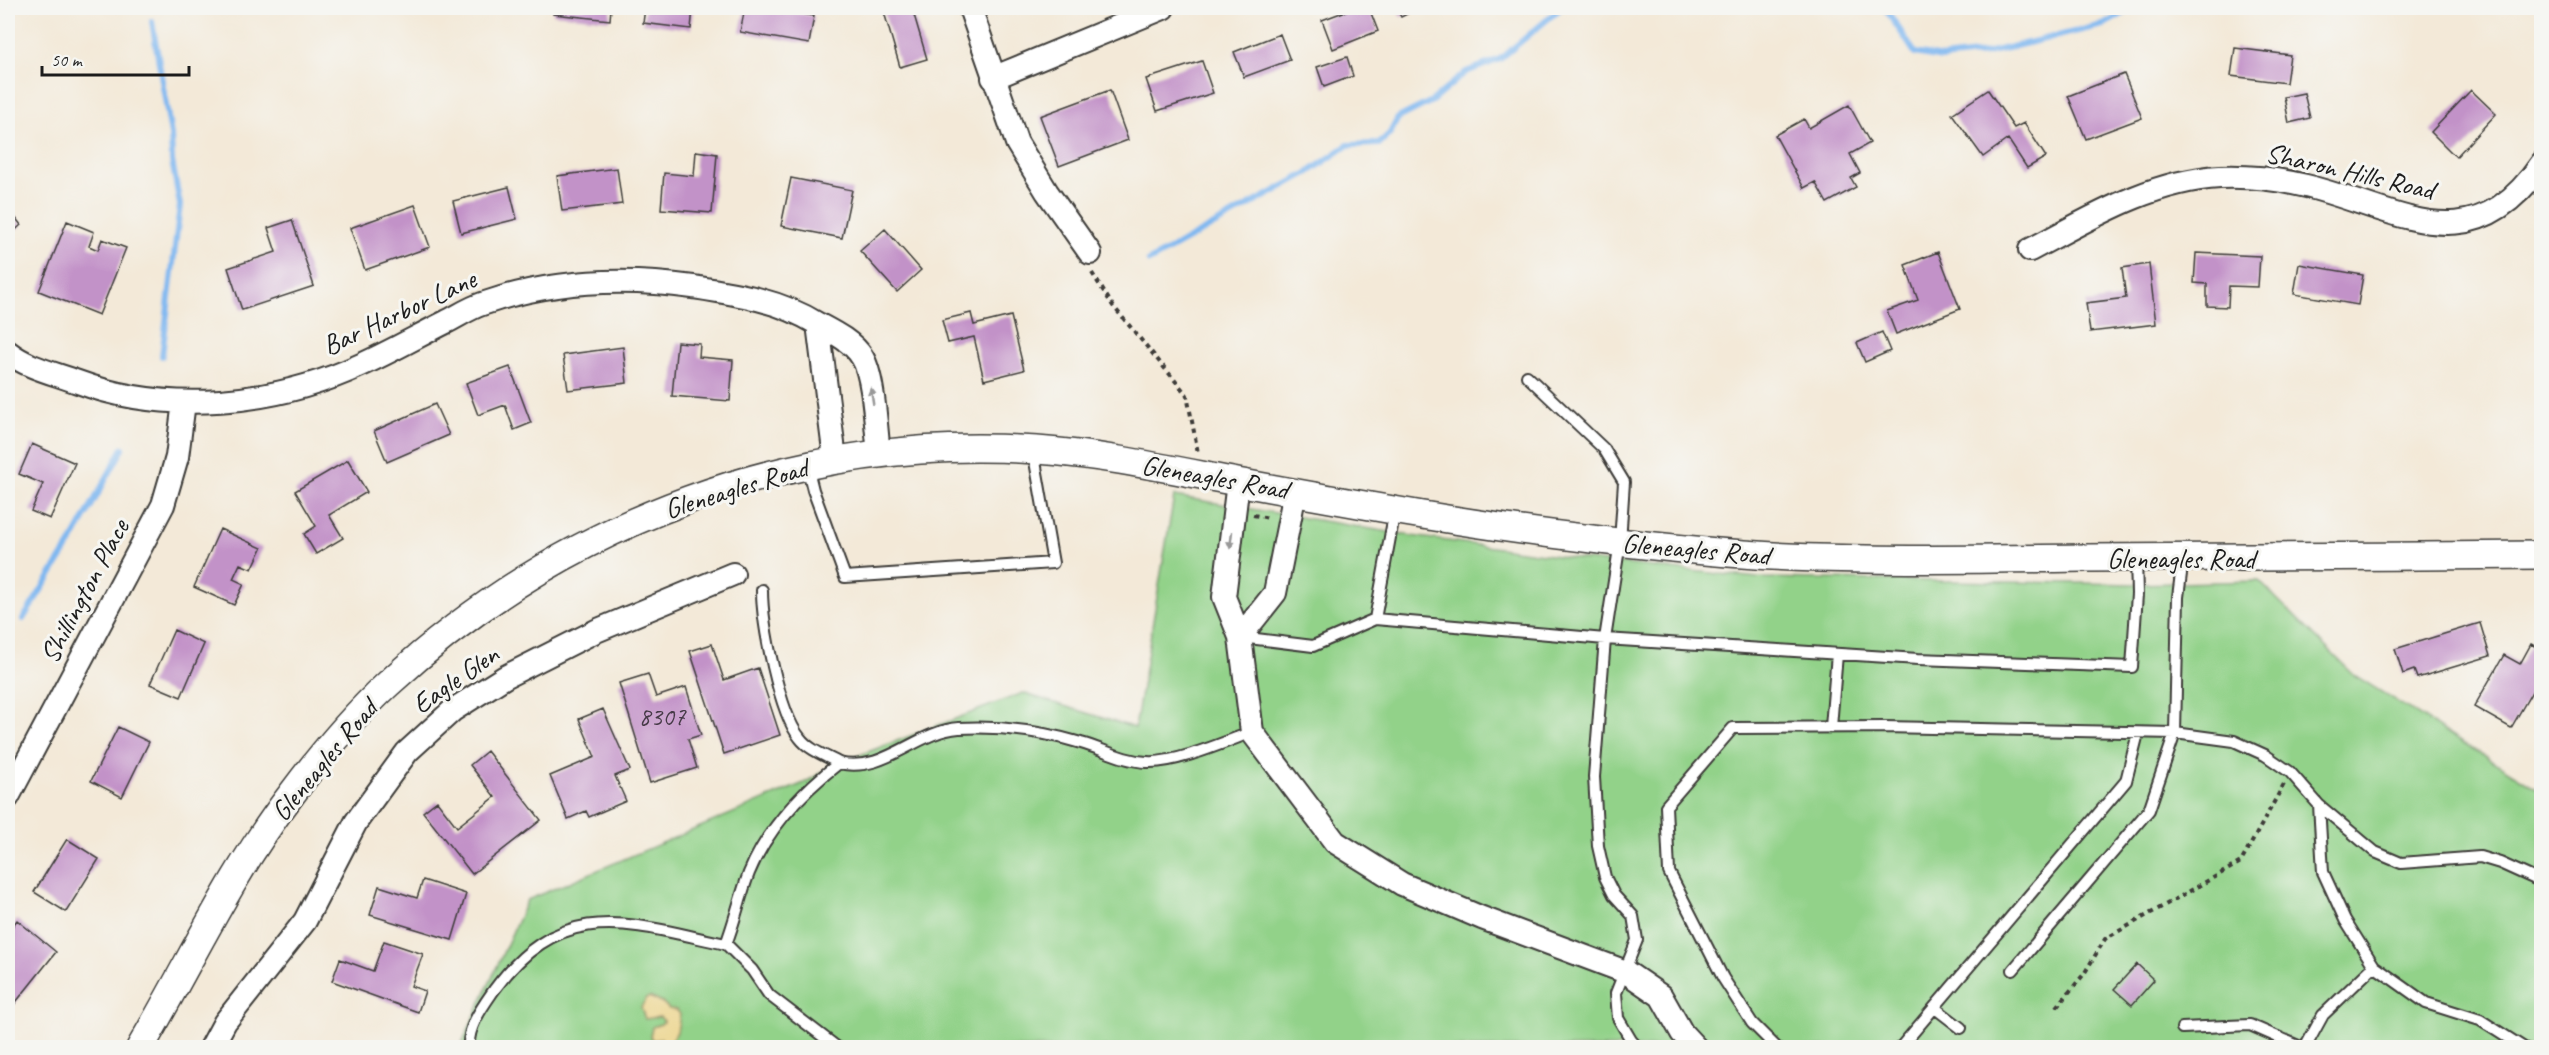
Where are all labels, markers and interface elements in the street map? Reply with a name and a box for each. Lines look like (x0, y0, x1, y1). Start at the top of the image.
scale bar (42, 39, 189, 77)
text: 50 m (51, 49, 84, 71)
street label: Sharon Hills Road (2262, 135, 2441, 208)
street label: Bar Harbor Lane (317, 260, 483, 363)
one-way arrow (867, 386, 876, 405)
street label: Gleneagles Road (1139, 447, 1295, 508)
street label: Gleneagles Road (660, 448, 816, 526)
street label: Shillington Place (32, 512, 137, 669)
street label: Gleneagles Road (1621, 525, 1775, 573)
one-way arrow (1226, 530, 1236, 549)
street label: Gleneagles Road (2107, 541, 2259, 576)
street label: Eagle Glen (405, 636, 506, 721)
street label: Gleneagles Road (263, 689, 388, 828)
house number: 8307 (639, 700, 687, 733)

